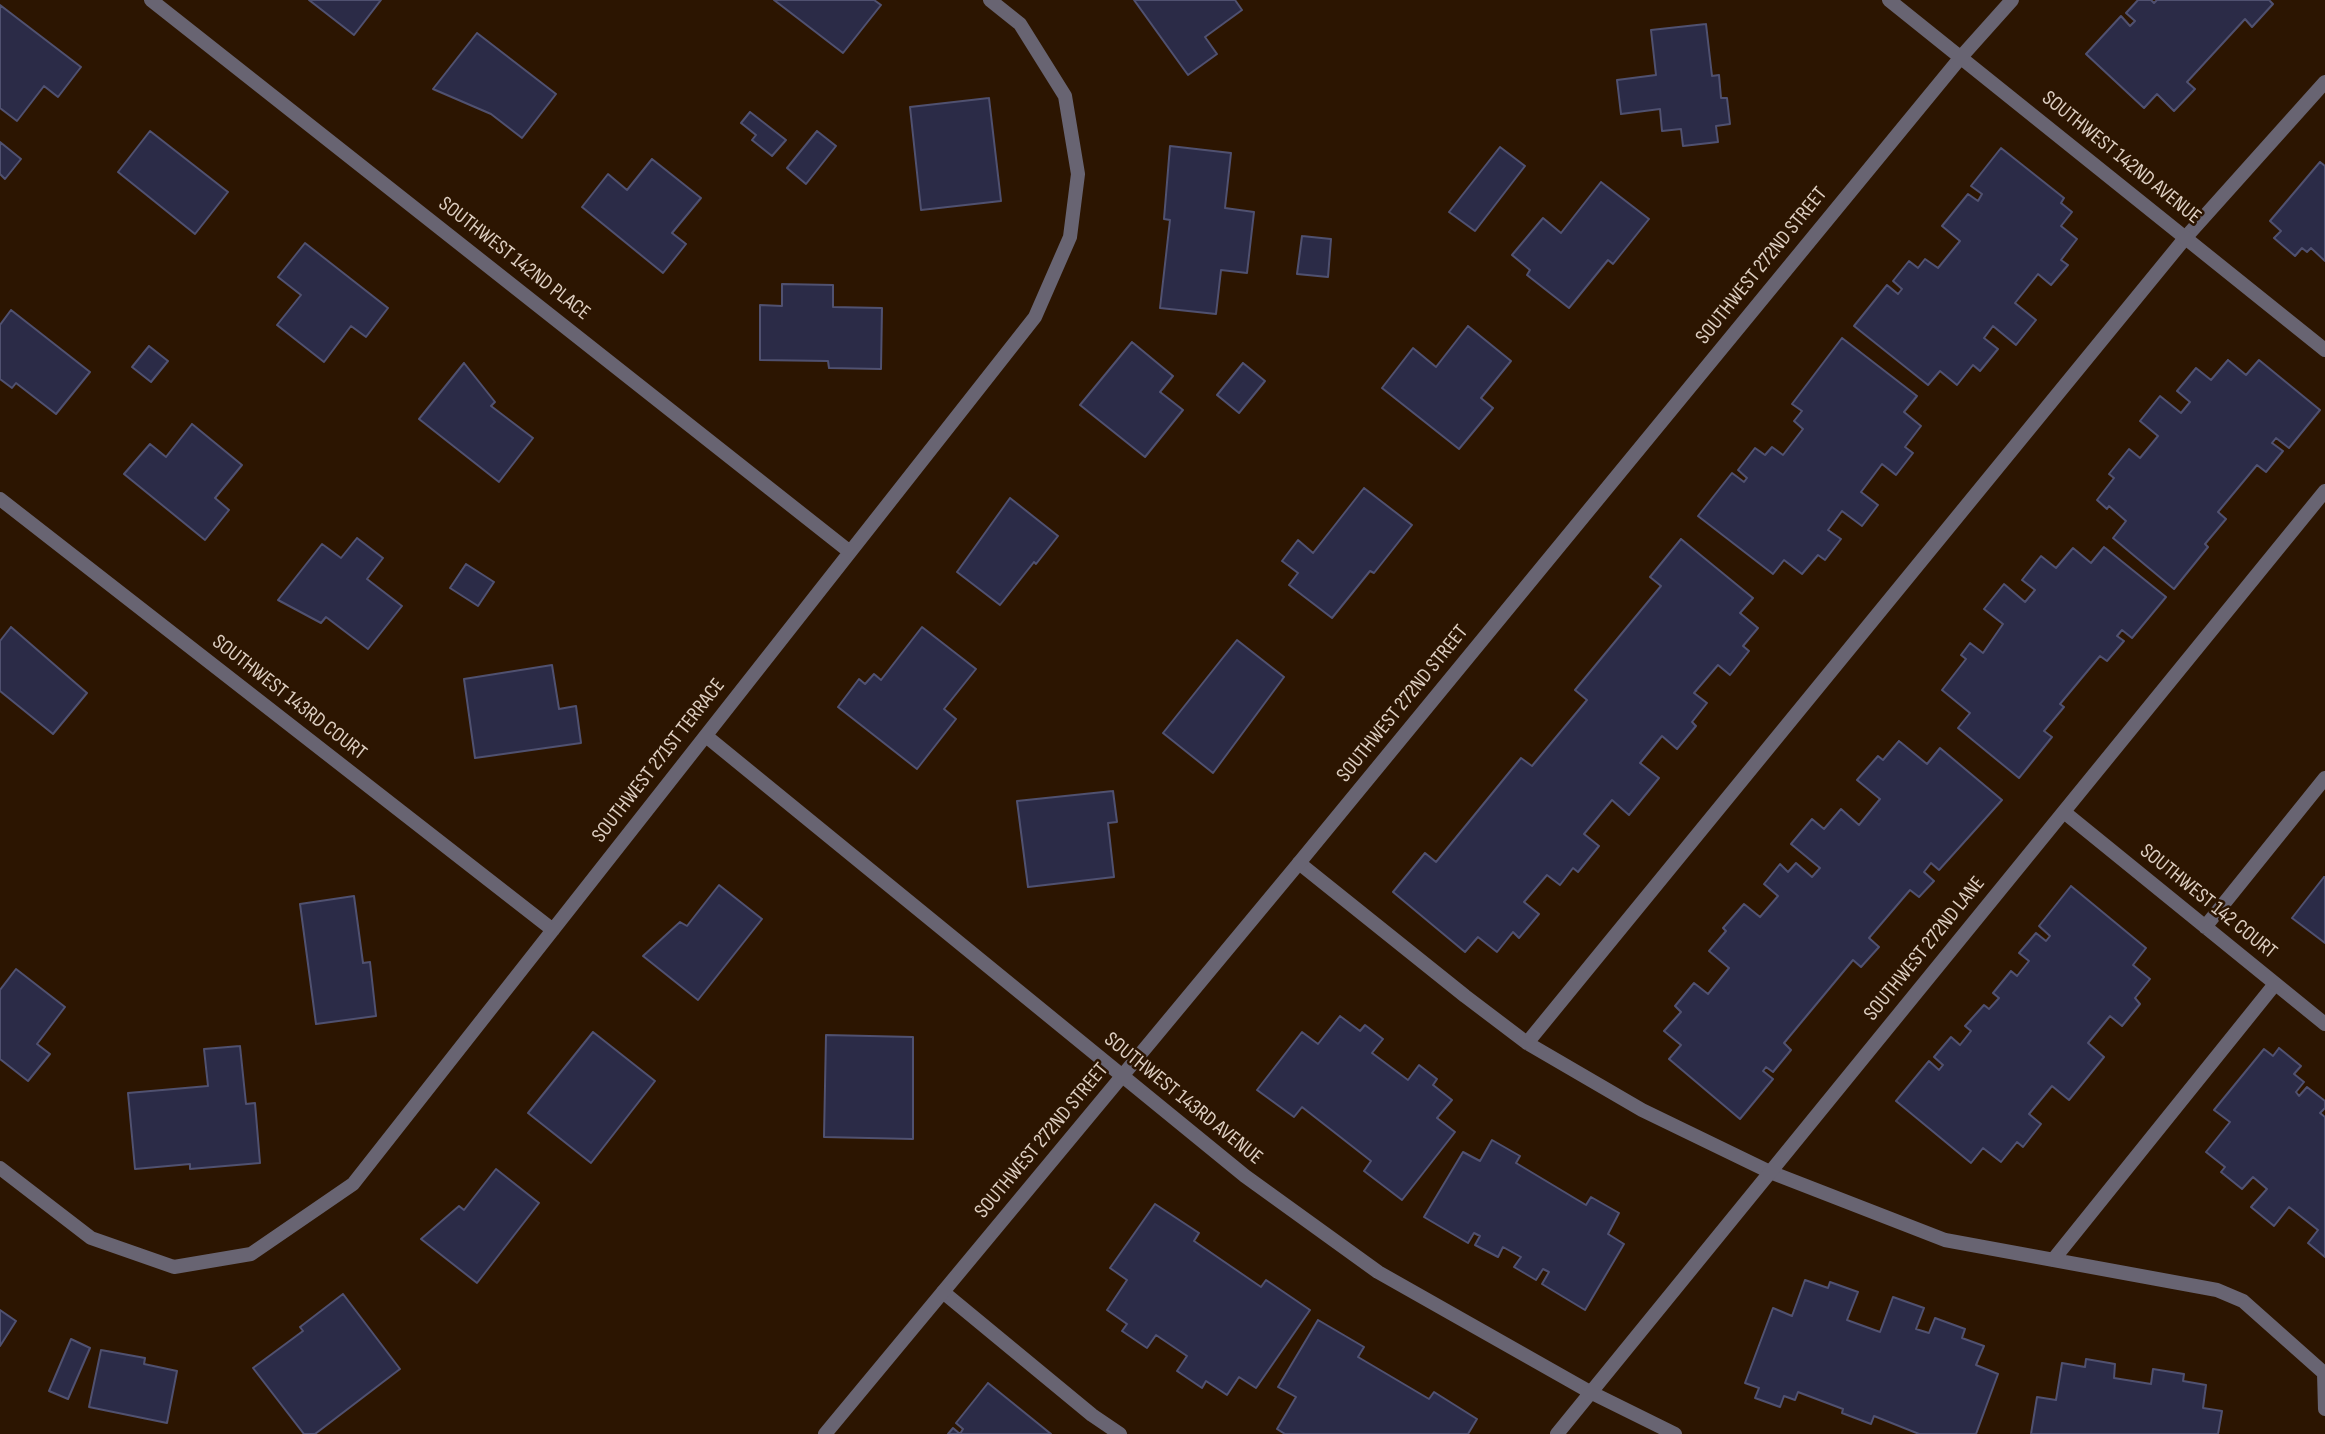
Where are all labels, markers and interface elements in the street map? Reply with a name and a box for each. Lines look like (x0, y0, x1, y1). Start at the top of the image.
street label: SOUTHWEST 142ND AVENUE (2036, 86, 2206, 230)
street label: SOUTHWEST 272ND STREET (1691, 182, 1833, 350)
street label: SOUTHWEST 142ND PLACE (433, 192, 595, 326)
street label: SOUTHWEST 272ND STREET (1332, 620, 1474, 788)
street label: SOUTHWEST 143RD COURT (207, 630, 371, 766)
street label: SOUTHWEST 271ST TERRACE (587, 674, 731, 848)
street label: SOUTHWEST 142 COURT (2134, 839, 2282, 965)
street label: SOUTHWEST 272ND LANE (1859, 872, 1991, 1026)
street label: SOUTHWEST 143RD AVENUE (1099, 1027, 1267, 1171)
street label: SOUTHWEST 272ND STREET (970, 1058, 1114, 1224)

